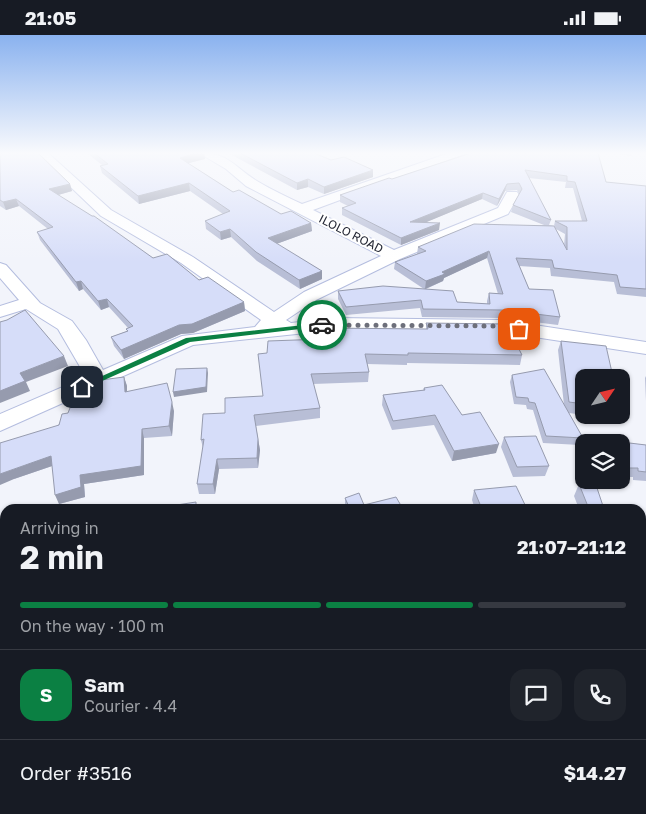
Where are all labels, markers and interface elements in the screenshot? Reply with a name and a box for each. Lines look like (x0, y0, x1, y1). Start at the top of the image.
text: 21:05 (25, 6, 76, 29)
street label: ILOLO ROAD (316, 211, 386, 256)
courier (297, 300, 347, 350)
pin (498, 308, 540, 350)
icon: car (308, 311, 336, 339)
icon: bag (505, 315, 533, 343)
pin (61, 366, 103, 408)
north arrow (575, 369, 630, 424)
map controls (575, 369, 630, 489)
icon: home (68, 373, 96, 401)
button: layers (575, 434, 630, 489)
text: Arriving in (20, 518, 99, 538)
text: 21:07–21:12 (517, 535, 626, 558)
text: 2 min (20, 538, 104, 576)
text: On the way · 100 m (20, 616, 164, 636)
button: chat (510, 669, 562, 721)
button: phone (574, 669, 626, 721)
text: Sam (84, 673, 124, 696)
text: S (40, 683, 52, 706)
text: Courier · 4.4 (84, 696, 177, 716)
text: Order #3516 (20, 761, 132, 784)
text: $14.27 (564, 761, 626, 784)

